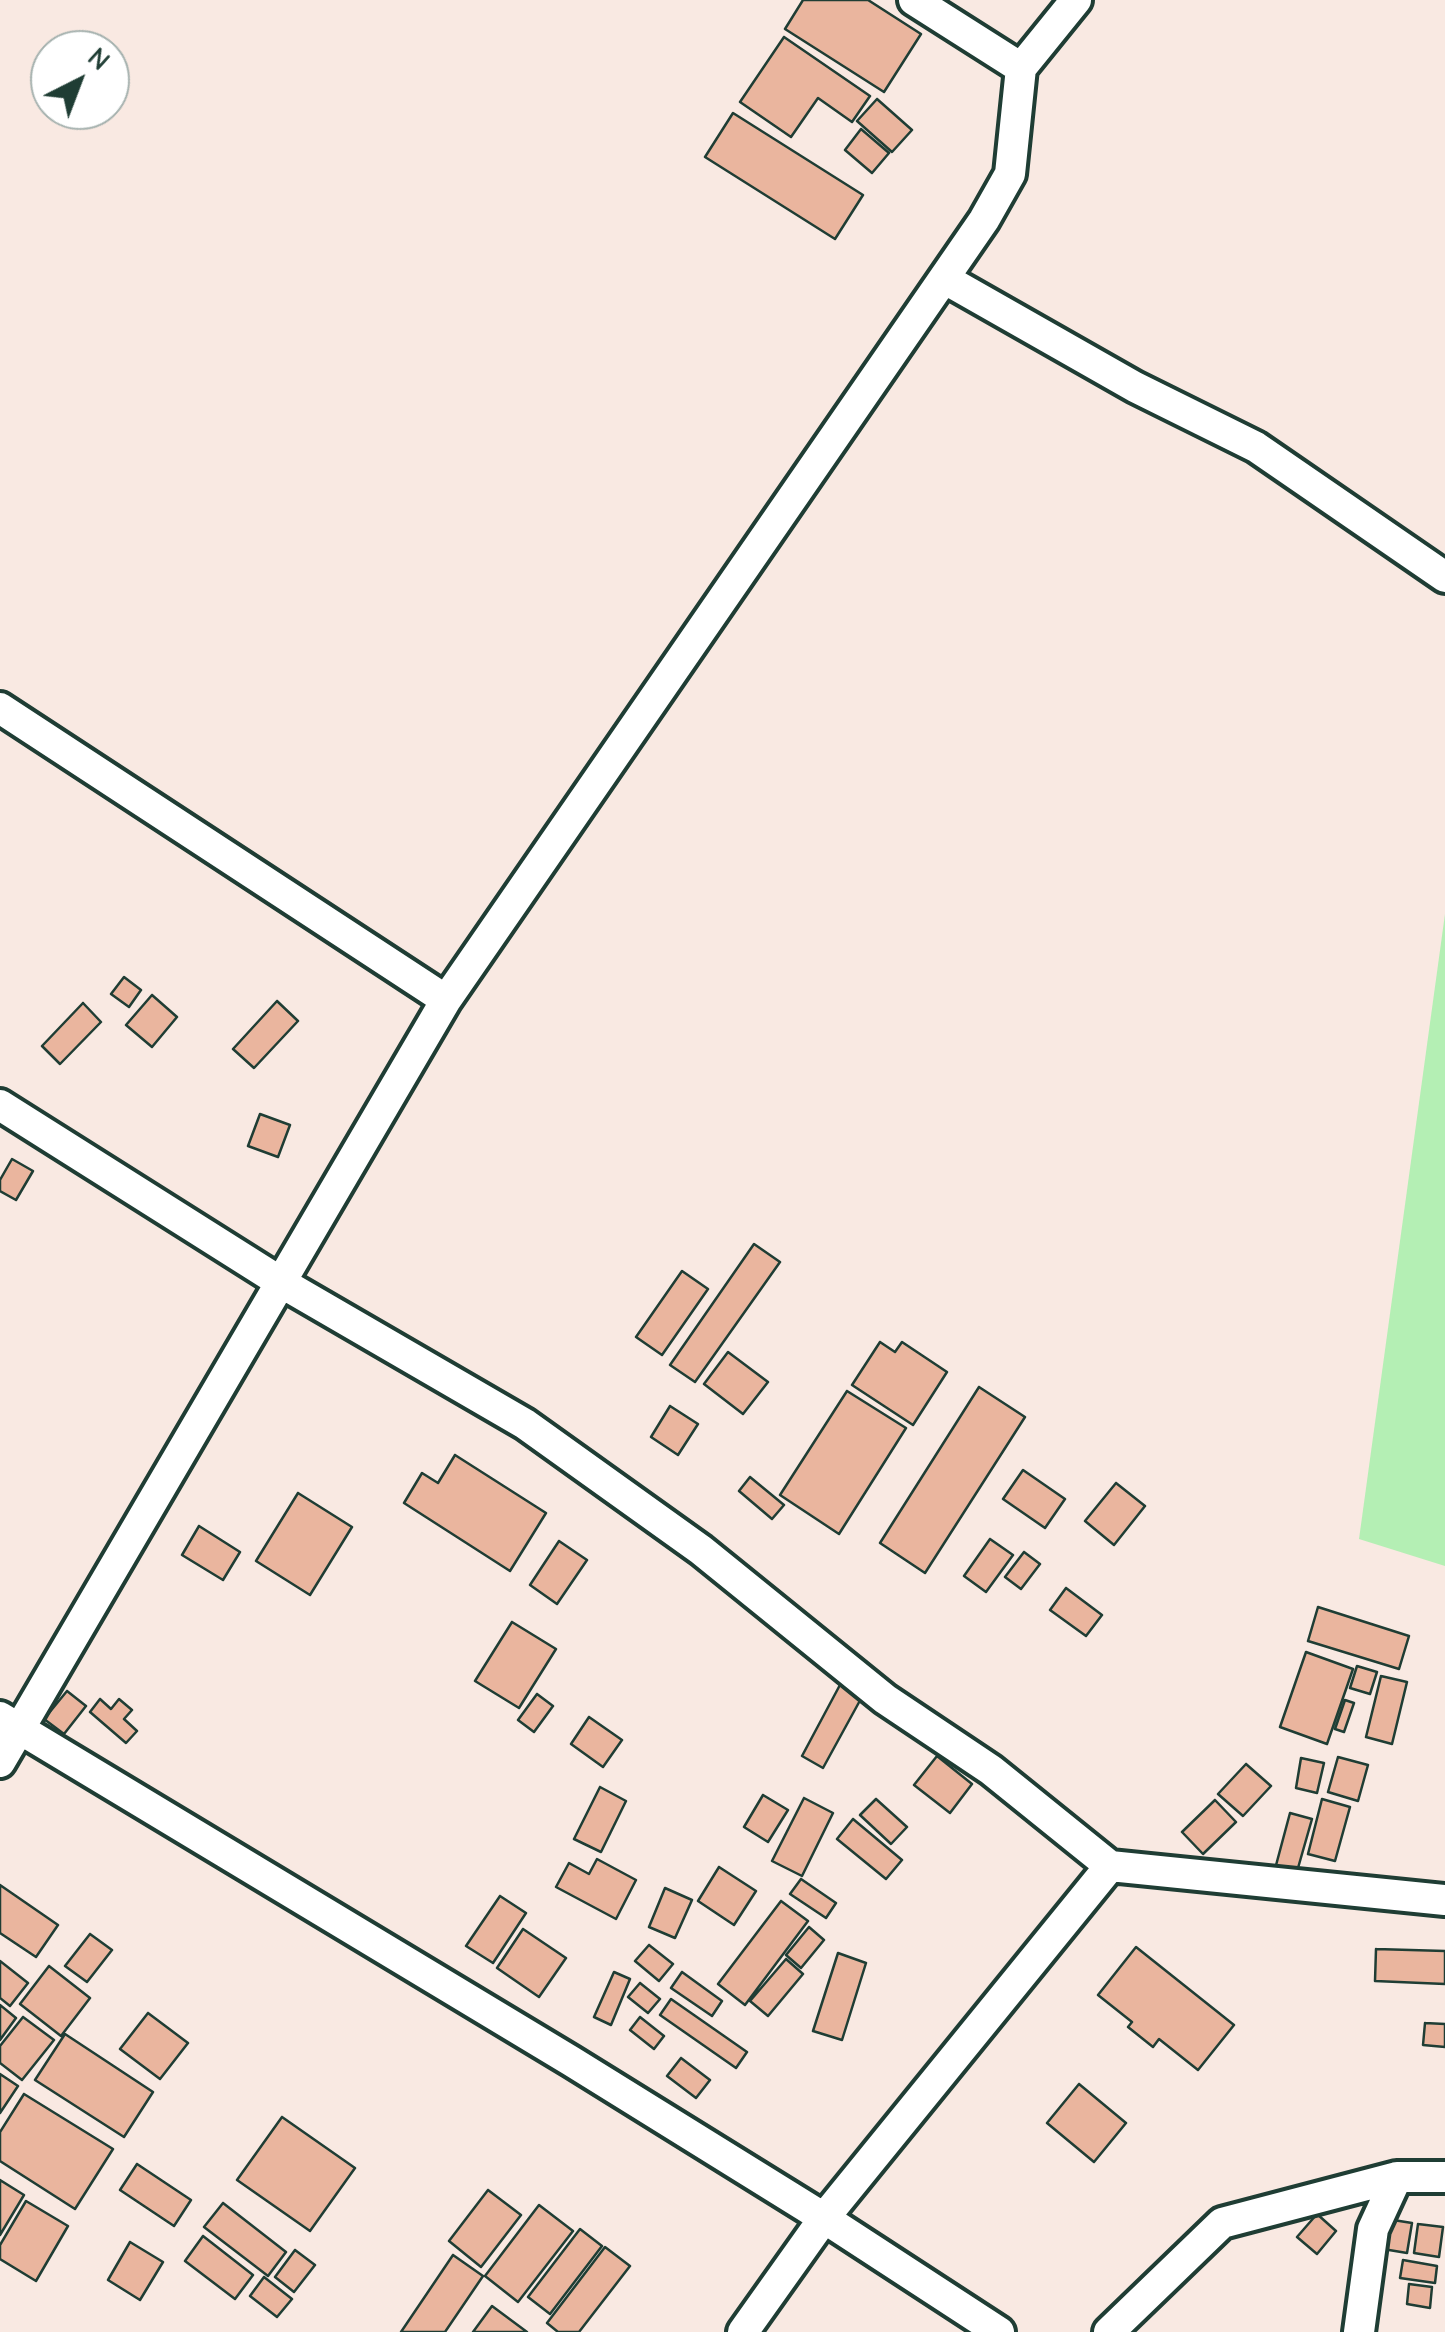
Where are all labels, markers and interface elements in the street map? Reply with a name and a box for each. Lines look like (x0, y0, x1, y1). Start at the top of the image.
north arrow (30, 30, 130, 130)
text: N (81, 41, 116, 77)

